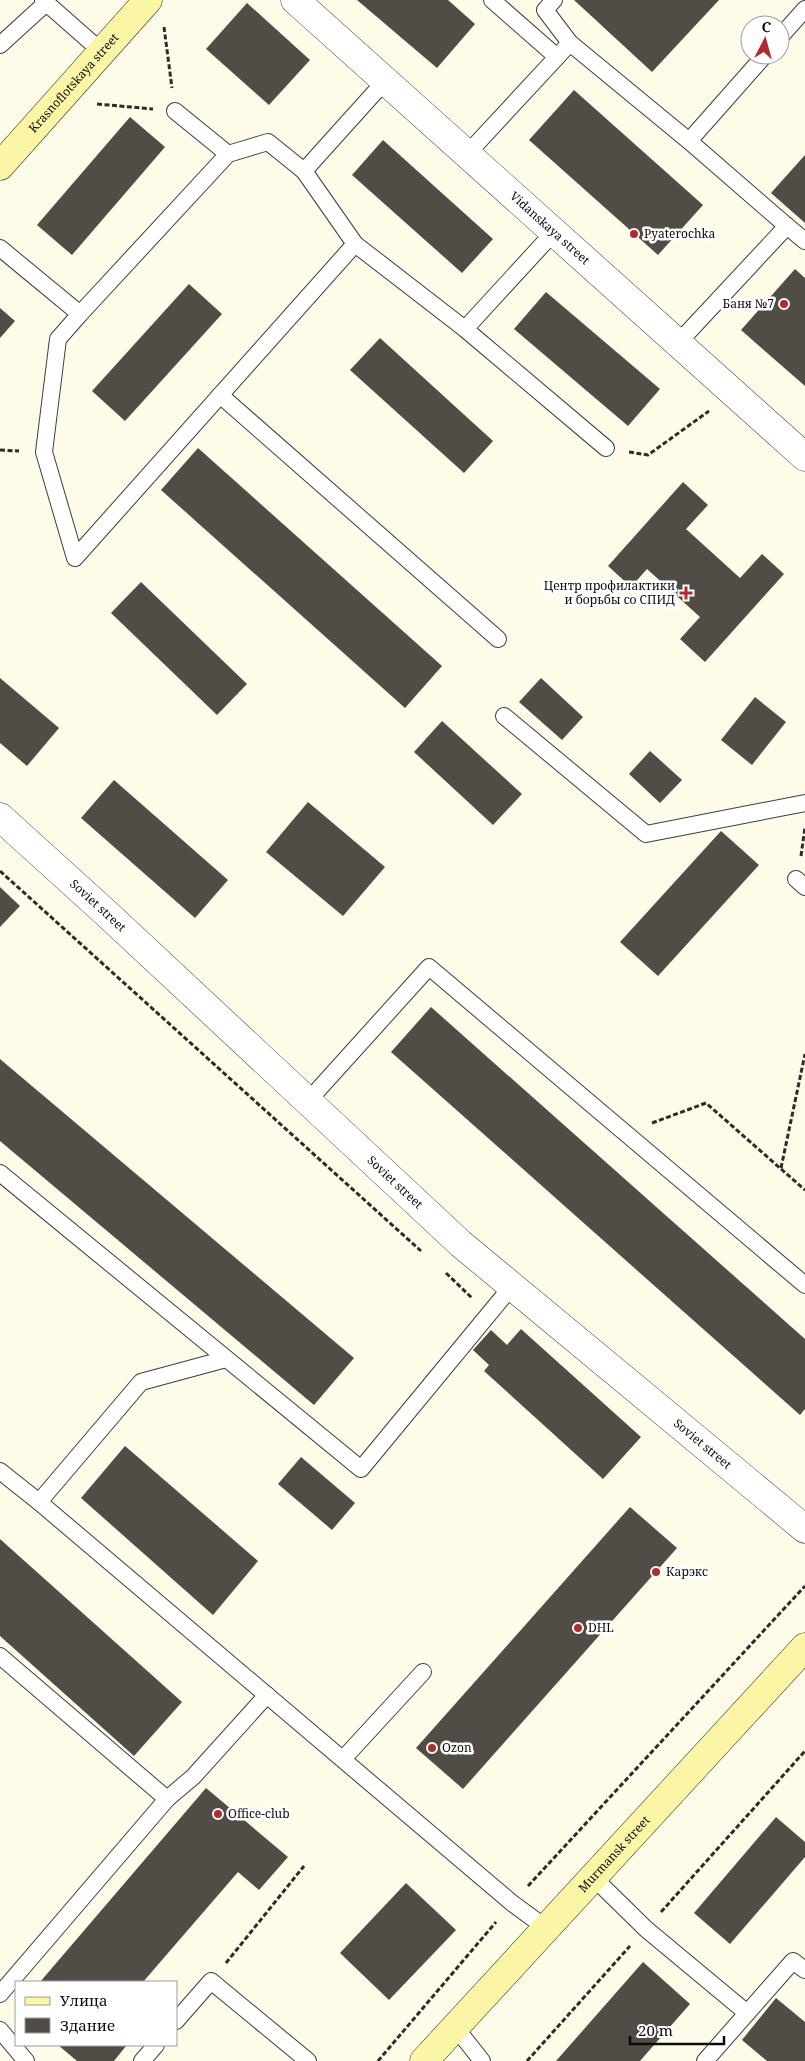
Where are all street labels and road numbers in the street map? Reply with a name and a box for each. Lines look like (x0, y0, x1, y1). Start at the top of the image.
street label: Krasnoflotskaya street (25, 29, 122, 136)
street label: Vidanskaya street (506, 188, 594, 268)
street label: Soviet street (66, 875, 130, 935)
street label: Soviet street (364, 1152, 427, 1212)
street label: Soviet street (670, 1415, 735, 1473)
street label: Murmansk street (574, 1812, 653, 1896)

